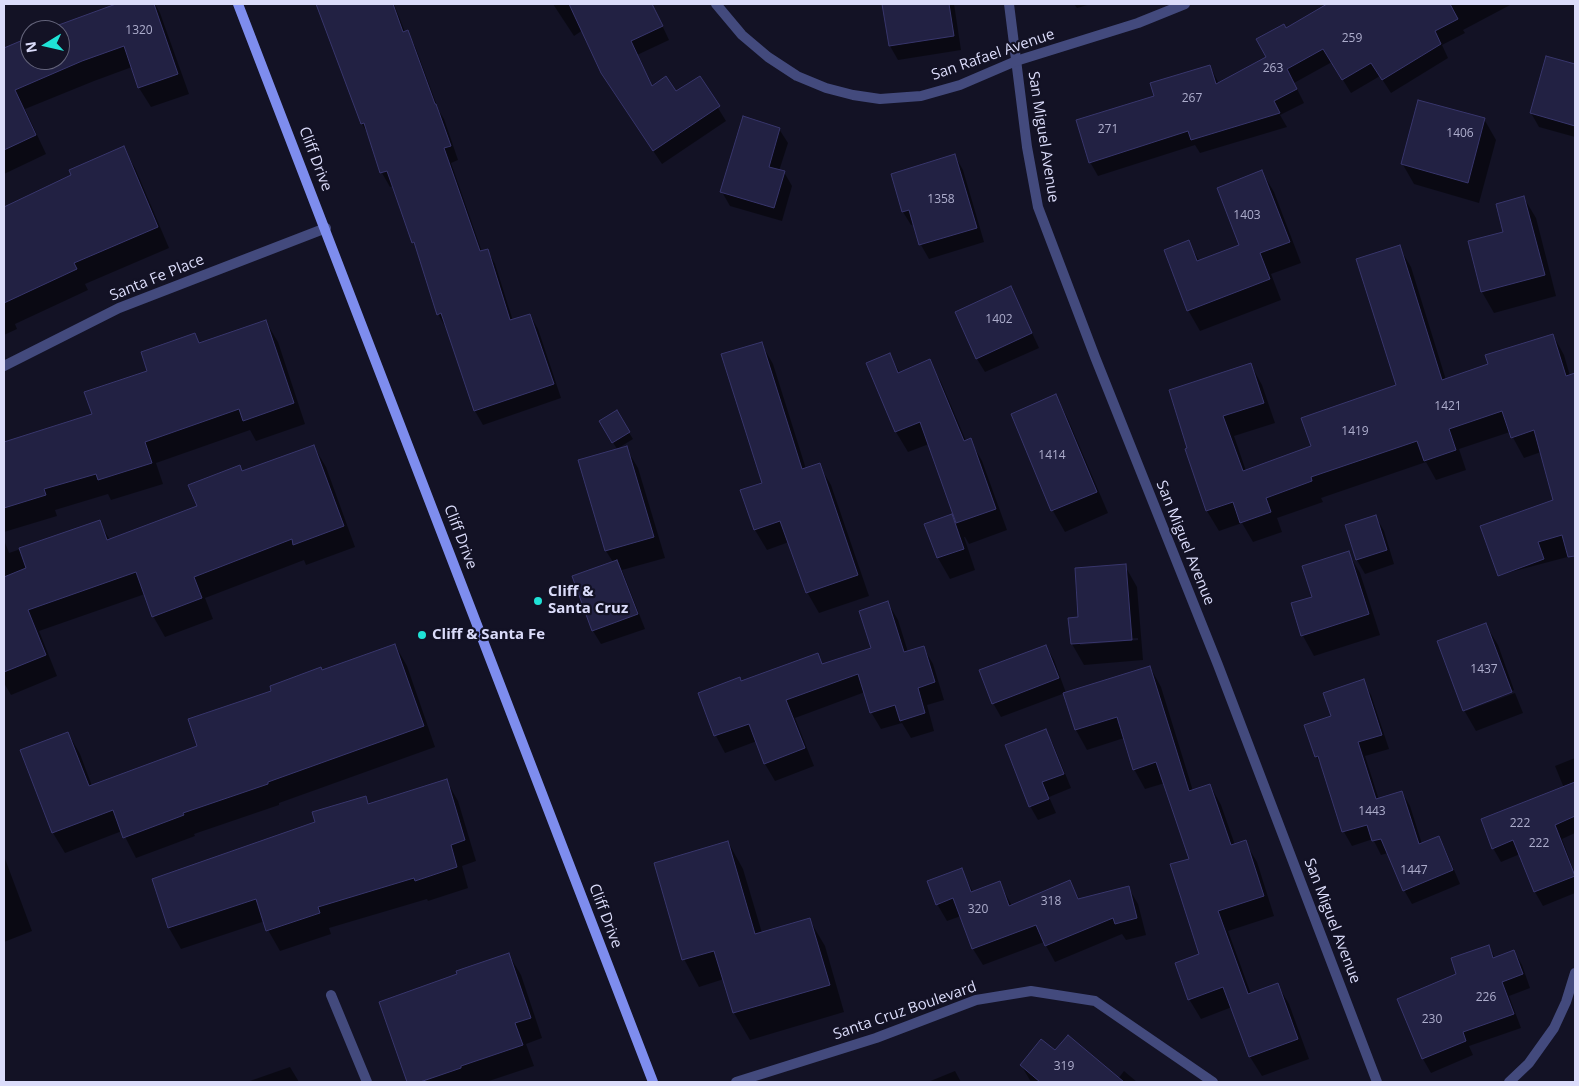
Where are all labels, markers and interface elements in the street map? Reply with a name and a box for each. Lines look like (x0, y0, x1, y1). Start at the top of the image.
north arrow (20, 20, 70, 70)
house number: 1320 (125, 24, 153, 38)
street label: San Rafael Avenue (929, 25, 1057, 85)
house number: 259 (1342, 32, 1362, 46)
text: N (20, 40, 41, 54)
house number: 263 (1263, 62, 1283, 76)
street label: San Miguel Avenue (1024, 70, 1062, 204)
house number: 267 (1182, 92, 1202, 106)
house number: 271 (1098, 123, 1118, 137)
street label: Cliff Drive (294, 124, 336, 194)
house number: 1406 (1446, 127, 1474, 141)
house number: 1358 (927, 193, 955, 207)
house number: 1403 (1233, 209, 1261, 223)
street label: Santa Fe Place (107, 251, 207, 305)
house number: 1402 (985, 313, 1013, 327)
house number: 1421 (1434, 400, 1462, 414)
house number: 1419 (1341, 425, 1369, 439)
house number: 1414 (1038, 449, 1066, 463)
street label: San Miguel Avenue (1152, 478, 1218, 608)
street label: Cliff Drive (439, 502, 481, 572)
place label: Cliff & Santa Cruz (548, 583, 628, 618)
marker: Cliff & Santa Cruz (532, 595, 544, 607)
place label: Cliff & Santa Fe (432, 626, 545, 644)
marker: Cliff & Santa Fe (416, 629, 428, 641)
house number: 1437 (1470, 663, 1498, 677)
house number: 1443 (1358, 805, 1386, 819)
house number: 222 (1510, 817, 1530, 831)
house number: 222 (1529, 837, 1549, 851)
street label: San Miguel Avenue (1300, 856, 1364, 986)
house number: 1447 (1400, 864, 1428, 878)
street label: Cliff Drive (584, 881, 626, 951)
house number: 318 (1041, 895, 1061, 909)
house number: 320 (968, 903, 988, 917)
street label: Santa Cruz Boulevard (831, 978, 979, 1044)
house number: 226 (1476, 991, 1496, 1005)
house number: 230 (1422, 1013, 1442, 1027)
house number: 319 (1054, 1060, 1074, 1074)

